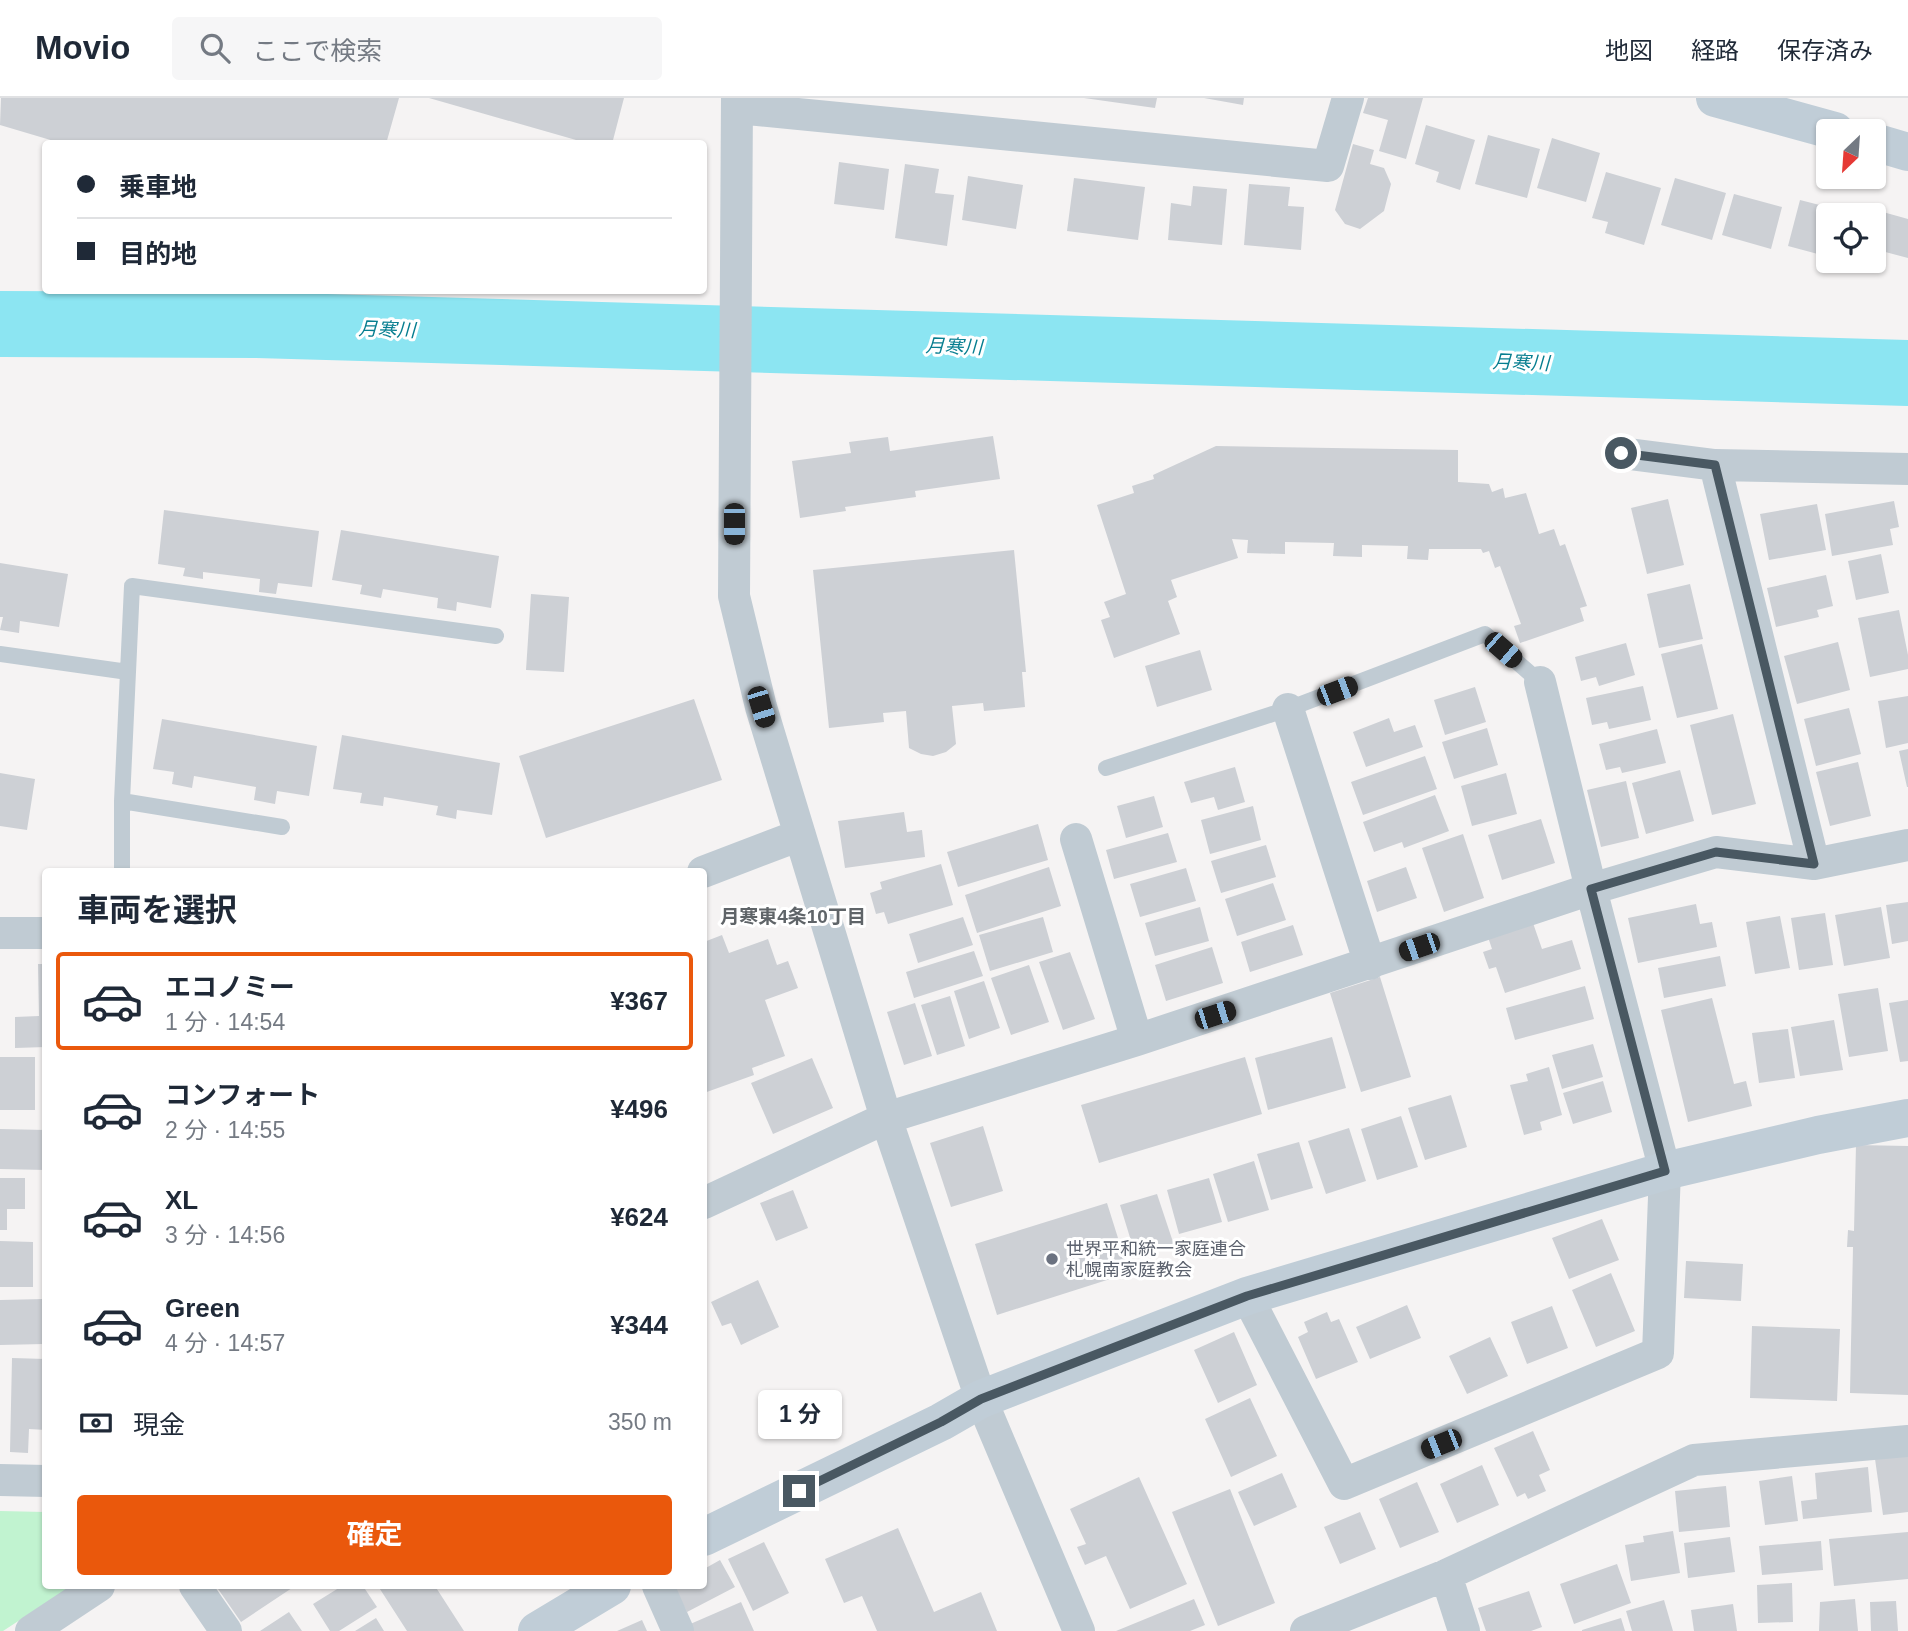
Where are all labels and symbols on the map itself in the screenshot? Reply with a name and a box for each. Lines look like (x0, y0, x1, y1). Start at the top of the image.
north arrow (1816, 119, 1886, 189)
water label: 月寒川 (358, 318, 418, 341)
water label: 月寒川 (925, 335, 985, 358)
water label: 月寒川 (1492, 351, 1552, 374)
route start (1605, 437, 1637, 469)
car (724, 503, 745, 545)
car (1481, 628, 1526, 672)
car (1314, 674, 1361, 708)
car (745, 684, 778, 730)
district label: 月寒東4条10丁目 (720, 906, 866, 927)
car (1396, 930, 1443, 964)
car (1192, 999, 1239, 1031)
place label: 世界平和統一家庭連合 札幌南家庭教会 (1066, 1239, 1246, 1280)
marker: 世界平和統一家庭連合 札幌南家庭教会 (1044, 1251, 1060, 1267)
callout: 1 分 (757, 1390, 841, 1438)
car (1418, 1426, 1465, 1462)
route end (783, 1475, 815, 1507)

